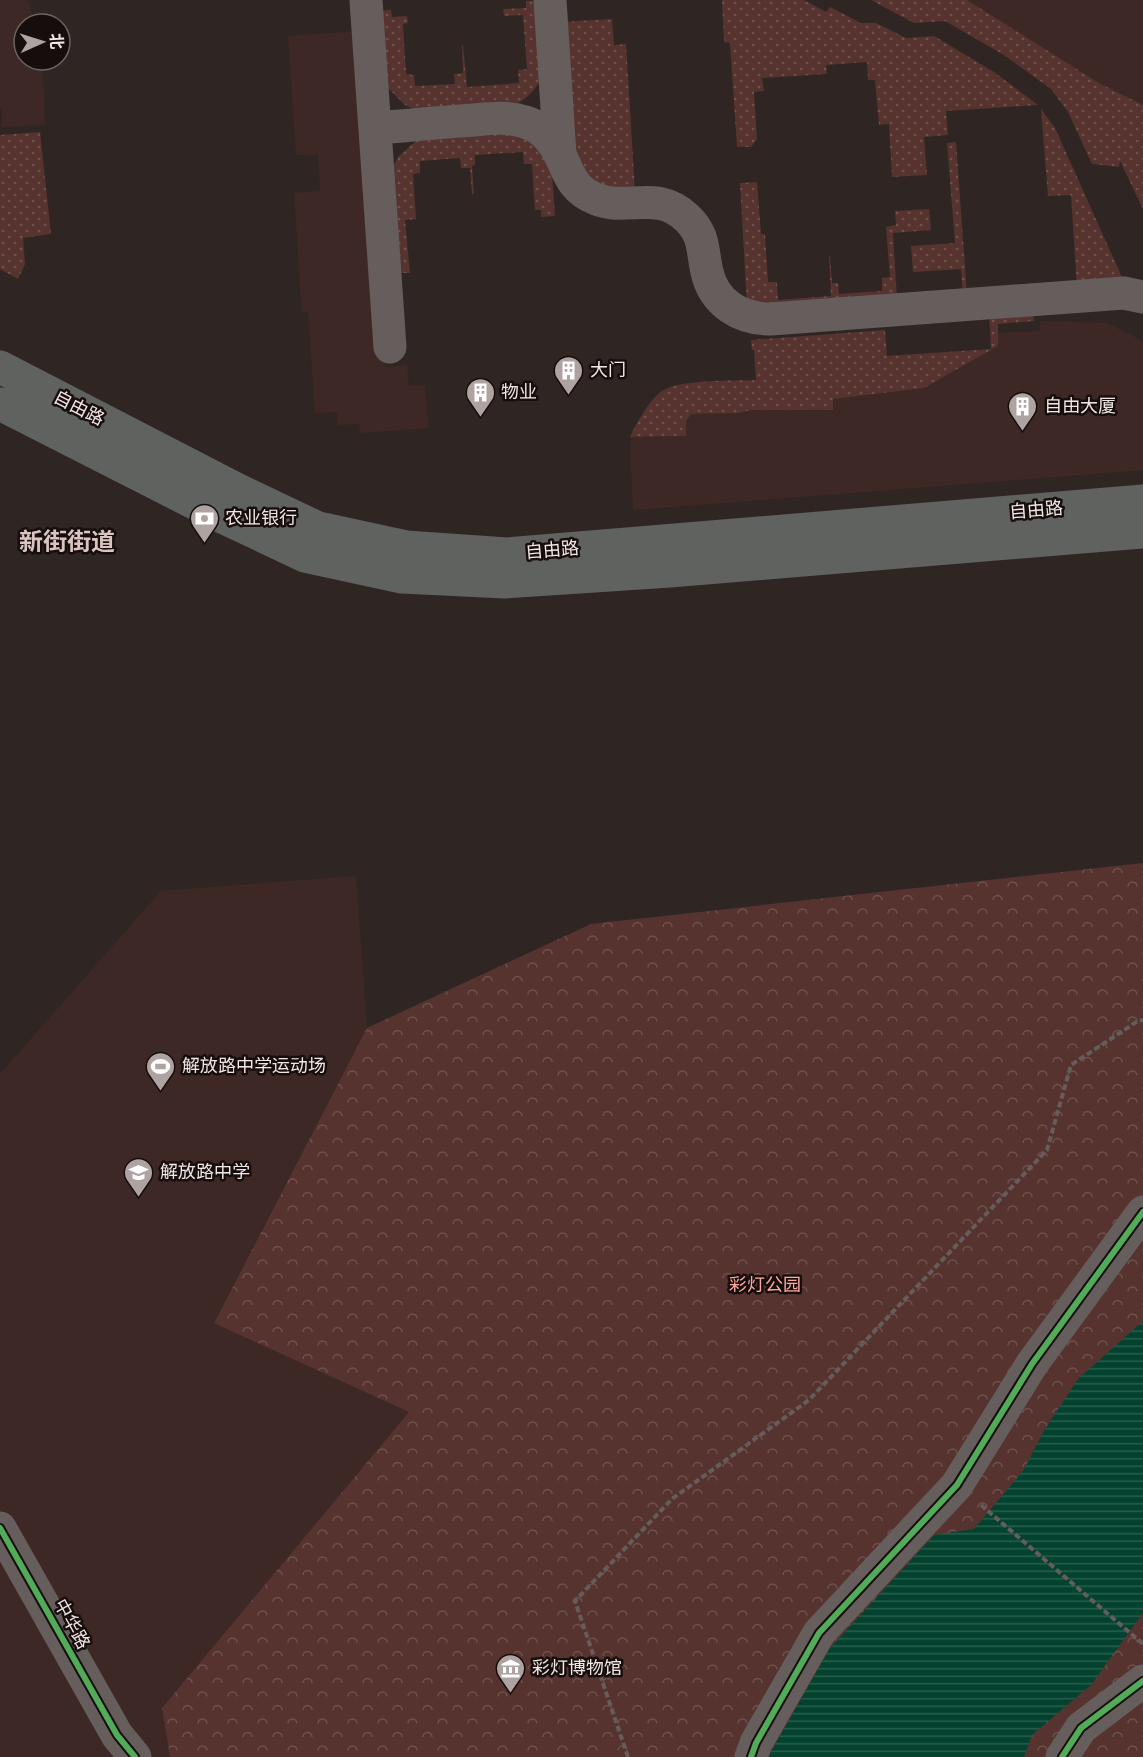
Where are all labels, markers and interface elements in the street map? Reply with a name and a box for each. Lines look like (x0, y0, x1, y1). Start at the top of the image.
north arrow (12, 12, 72, 72)
text: 北 (47, 33, 66, 50)
building icon: 大门 (553, 354, 585, 396)
place label: 大门 (590, 359, 626, 381)
building icon: 物业 (464, 376, 496, 418)
place label: 物业 (501, 381, 537, 403)
street label: 自由路 (50, 386, 108, 430)
building icon: 自由大厦 (1007, 390, 1039, 432)
place label: 自由大厦 (1044, 395, 1116, 417)
street label: 自由路 (1008, 497, 1064, 523)
bank icon: 农业银行 (188, 502, 220, 544)
place label: 农业银行 (225, 507, 297, 529)
district label: 新街街道 (19, 528, 115, 556)
street label: 自由路 (524, 537, 580, 563)
sports icon: 解放路中学运动场 (145, 1050, 177, 1092)
place label: 解放路中学运动场 (182, 1055, 326, 1077)
school or university icon: 解放路中学 (123, 1156, 155, 1198)
place label: 解放路中学 (160, 1161, 250, 1183)
park label: 彩灯公园 (729, 1274, 801, 1296)
street label: 中华路 (49, 1595, 95, 1653)
museum icon: 彩灯博物馆 (495, 1652, 527, 1694)
place label: 彩灯博物馆 (532, 1657, 622, 1679)

